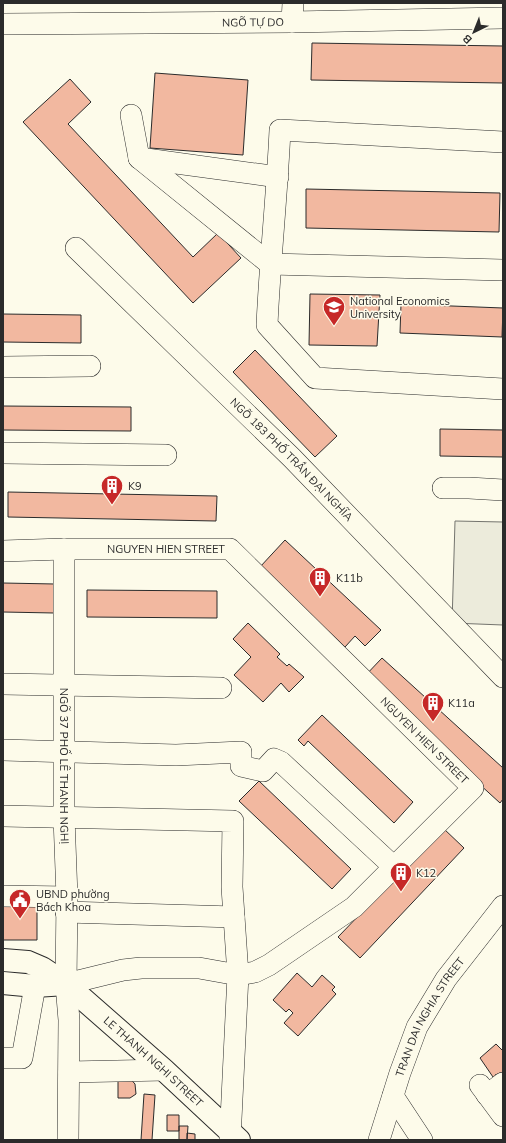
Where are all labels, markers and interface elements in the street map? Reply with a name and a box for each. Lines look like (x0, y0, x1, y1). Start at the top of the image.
north arrow (454, 12, 494, 52)
street label: NGÕ TỰ DO (222, 15, 284, 29)
text: B (459, 31, 475, 47)
school or university icon: National Economics University (321, 294, 347, 327)
place label: National Economics University (350, 294, 450, 321)
street label: NGÕ 183 PHỐ TRẦN ĐẠI NGHĨA (227, 395, 356, 524)
building icon: K9 (99, 473, 125, 506)
place label: K9 (128, 479, 142, 493)
street label: NGUYEN HIEN STREET (107, 542, 225, 556)
building icon: K11b (307, 565, 333, 598)
place label: K11b (336, 571, 363, 585)
street label: NGÕ 37 PHỐ LÊ THANH NGHỊ (57, 688, 72, 844)
building icon: K11a (420, 690, 446, 723)
street label: NGUYEN HIEN STREET (378, 694, 472, 787)
place label: K11a (448, 696, 475, 710)
building icon: K12 (388, 860, 414, 893)
place label: K12 (416, 866, 437, 880)
public building icon: UBND phường Bách Khoa (7, 887, 33, 920)
place label: UBND phường Bách Khoa (36, 887, 110, 914)
street label: TRAN DAI NGHIA STREET (392, 954, 468, 1078)
street label: LE THANH NGHI STREET (101, 1013, 206, 1110)

